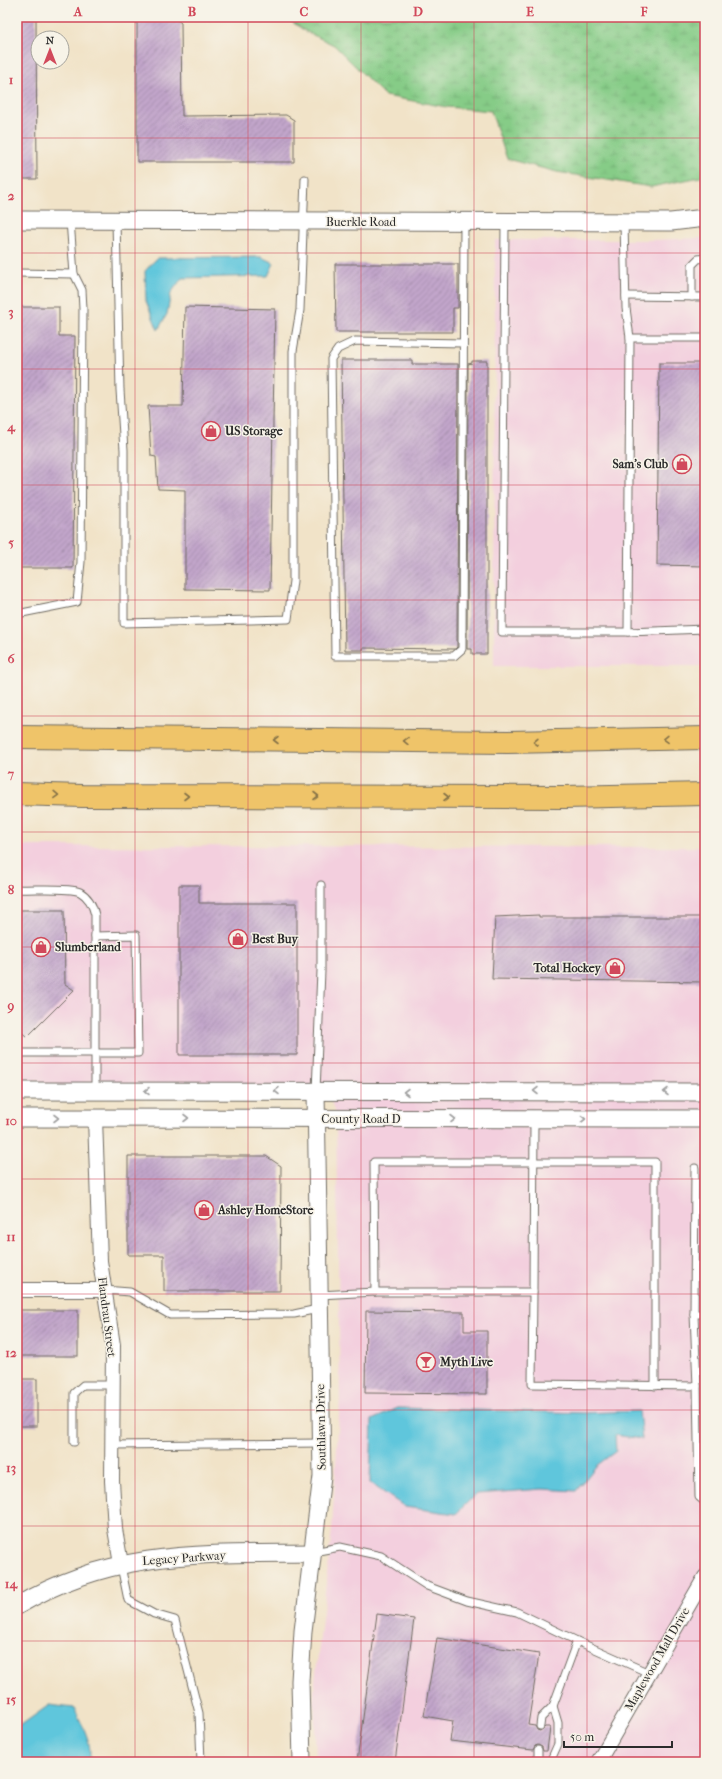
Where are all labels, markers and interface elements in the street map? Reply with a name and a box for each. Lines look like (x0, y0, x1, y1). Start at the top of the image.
text: A (73, 4, 83, 19)
text: B (188, 4, 197, 19)
text: C (300, 4, 309, 19)
text: D (413, 4, 423, 19)
text: E (526, 4, 534, 19)
text: F (640, 4, 648, 19)
north arrow (30, 30, 70, 70)
text: N (46, 34, 55, 47)
text: 1 (9, 72, 14, 87)
text: 2 (8, 188, 15, 203)
street label: Buerkle Road (326, 215, 397, 229)
text: 3 (8, 304, 14, 320)
text: 4 (6, 419, 16, 435)
shop icon: US Storage (200, 420, 222, 442)
place label: US Storage (224, 424, 283, 439)
shop icon: Sam's Club (671, 453, 693, 475)
place label: Sam's Club (613, 457, 669, 471)
text: 5 (8, 535, 14, 550)
text: 6 (7, 651, 15, 666)
one-way arrow (663, 735, 669, 743)
one-way arrow (273, 736, 279, 744)
one-way arrow (403, 737, 409, 745)
one-way arrow (533, 738, 539, 746)
text: 7 (7, 766, 15, 781)
one-way arrow (53, 791, 59, 799)
one-way arrow (183, 792, 189, 800)
one-way arrow (313, 792, 319, 800)
one-way arrow (443, 793, 449, 801)
text: 8 (8, 882, 15, 897)
shop icon: Best Buy (227, 928, 249, 950)
place label: Best Buy (252, 932, 298, 947)
shop icon: Slumberland (30, 936, 52, 958)
place label: Slumberland (55, 940, 121, 954)
shop icon: Total Hockey (604, 957, 626, 979)
place label: Total Hockey (532, 961, 602, 976)
text: 9 (7, 998, 15, 1014)
one-way arrow (144, 1087, 150, 1095)
one-way arrow (274, 1087, 280, 1096)
one-way arrow (533, 1087, 539, 1095)
one-way arrow (663, 1087, 669, 1096)
one-way arrow (403, 1088, 409, 1096)
street label: County Road D (321, 1112, 401, 1126)
text: 10 (5, 1113, 17, 1128)
one-way arrow (53, 1114, 59, 1122)
one-way arrow (183, 1114, 189, 1122)
one-way arrow (450, 1115, 456, 1123)
one-way arrow (580, 1115, 586, 1123)
shop icon: Ashley HomeStore (193, 1199, 215, 1221)
place label: Ashley HomeStore (217, 1203, 314, 1218)
text: 11 (6, 1229, 16, 1244)
street label: Flandrau Street (95, 1276, 119, 1359)
text: 12 (5, 1345, 17, 1360)
bar icon: Myth Live (415, 1351, 437, 1373)
place label: Myth Live (439, 1355, 493, 1370)
street label: Southlawn Drive (313, 1384, 329, 1470)
text: 13 (6, 1460, 16, 1476)
street label: Legacy Parkway (142, 1548, 227, 1568)
text: 14 (5, 1576, 18, 1592)
street label: Maplewood Mall Drive (622, 1605, 692, 1713)
text: 15 (6, 1692, 16, 1707)
scale bar (564, 1723, 672, 1749)
text: 50 m (570, 1730, 594, 1744)

